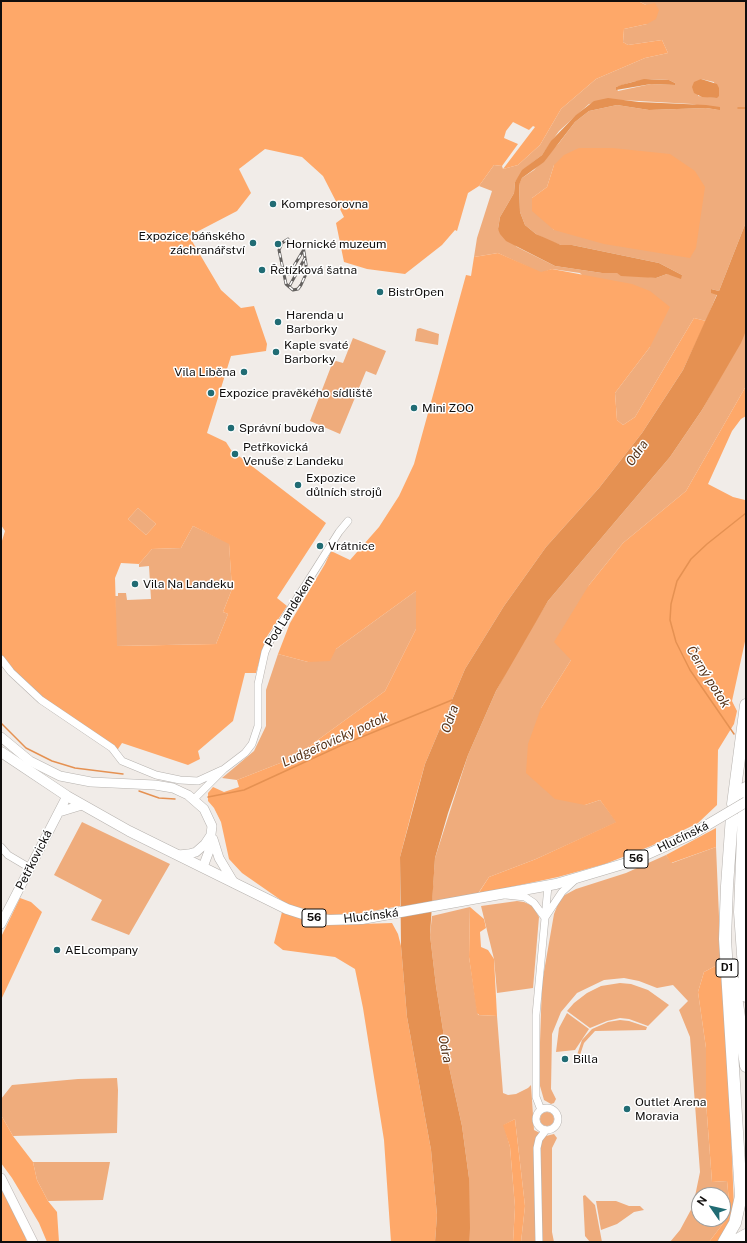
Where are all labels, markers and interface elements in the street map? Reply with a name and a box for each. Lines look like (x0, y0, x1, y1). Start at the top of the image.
place label: Kompresorovna (281, 197, 368, 211)
marker: Kompresorovna (268, 199, 278, 209)
place label: Expozice báňského záchranářství (139, 229, 245, 257)
place label: Hornické muzeum (286, 237, 386, 251)
marker: Expozice báňského záchranářství (248, 238, 258, 248)
marker: Hornické muzeum (273, 239, 283, 249)
place label: Řetízková šatna (270, 263, 357, 277)
marker: Řetízková šatna (257, 265, 267, 275)
place label: BistrOpen (388, 285, 444, 299)
marker: BistrOpen (375, 287, 385, 297)
place label: Harenda u Barborky (286, 308, 344, 336)
marker: Harenda u Barborky (273, 317, 283, 327)
place label: Kaple svaté Barborky (284, 338, 349, 366)
marker: Kaple svaté Barborky (271, 347, 281, 357)
place label: Vila Liběna (174, 365, 236, 379)
marker: Vila Liběna (239, 367, 249, 377)
place label: Expozice pravěkého sídliště (219, 386, 372, 400)
marker: Expozice pravěkého sídliště (206, 388, 216, 398)
place label: Mini ZOO (422, 401, 474, 415)
marker: Mini ZOO (409, 403, 419, 413)
place label: Správní budova (239, 421, 324, 435)
marker: Správní budova (226, 423, 236, 433)
water label: Odra (623, 437, 651, 469)
place label: Petřkovická Venuše z Landeku (243, 440, 343, 468)
marker: Petřkovická Venuše z Landeku (230, 449, 240, 459)
place label: Expozice důlních strojů (306, 471, 382, 499)
marker: Expozice důlních strojů (293, 480, 303, 490)
place label: Vrátnice (328, 539, 375, 553)
marker: Vrátnice (315, 541, 325, 551)
street label: Pod Landekem (262, 572, 318, 650)
place label: Vila Na Landeku (143, 577, 234, 591)
marker: Vila Na Landeku (130, 579, 140, 589)
water label: Černý potok (683, 643, 733, 711)
water label: Odra (438, 703, 462, 735)
water label: Ludgeřovický potok (279, 710, 391, 770)
street label: Hlučínská (655, 818, 711, 856)
street label: Petřkovická (13, 828, 55, 892)
road number: 56 (624, 850, 648, 868)
street label: Hlučínská (343, 905, 399, 927)
road number: 56 (302, 909, 326, 927)
place label: AELcompany (65, 943, 138, 957)
marker: AELcompany (52, 945, 62, 955)
road number: D1 (716, 959, 738, 977)
water label: Odra (435, 1034, 455, 1064)
place label: Billa (573, 1052, 598, 1066)
marker: Billa (560, 1054, 570, 1064)
place label: Outlet Arena Moravia (635, 1095, 706, 1123)
marker: Outlet Arena Moravia (622, 1104, 632, 1114)
north arrow (691, 1187, 731, 1227)
text: N (694, 1194, 709, 1208)

